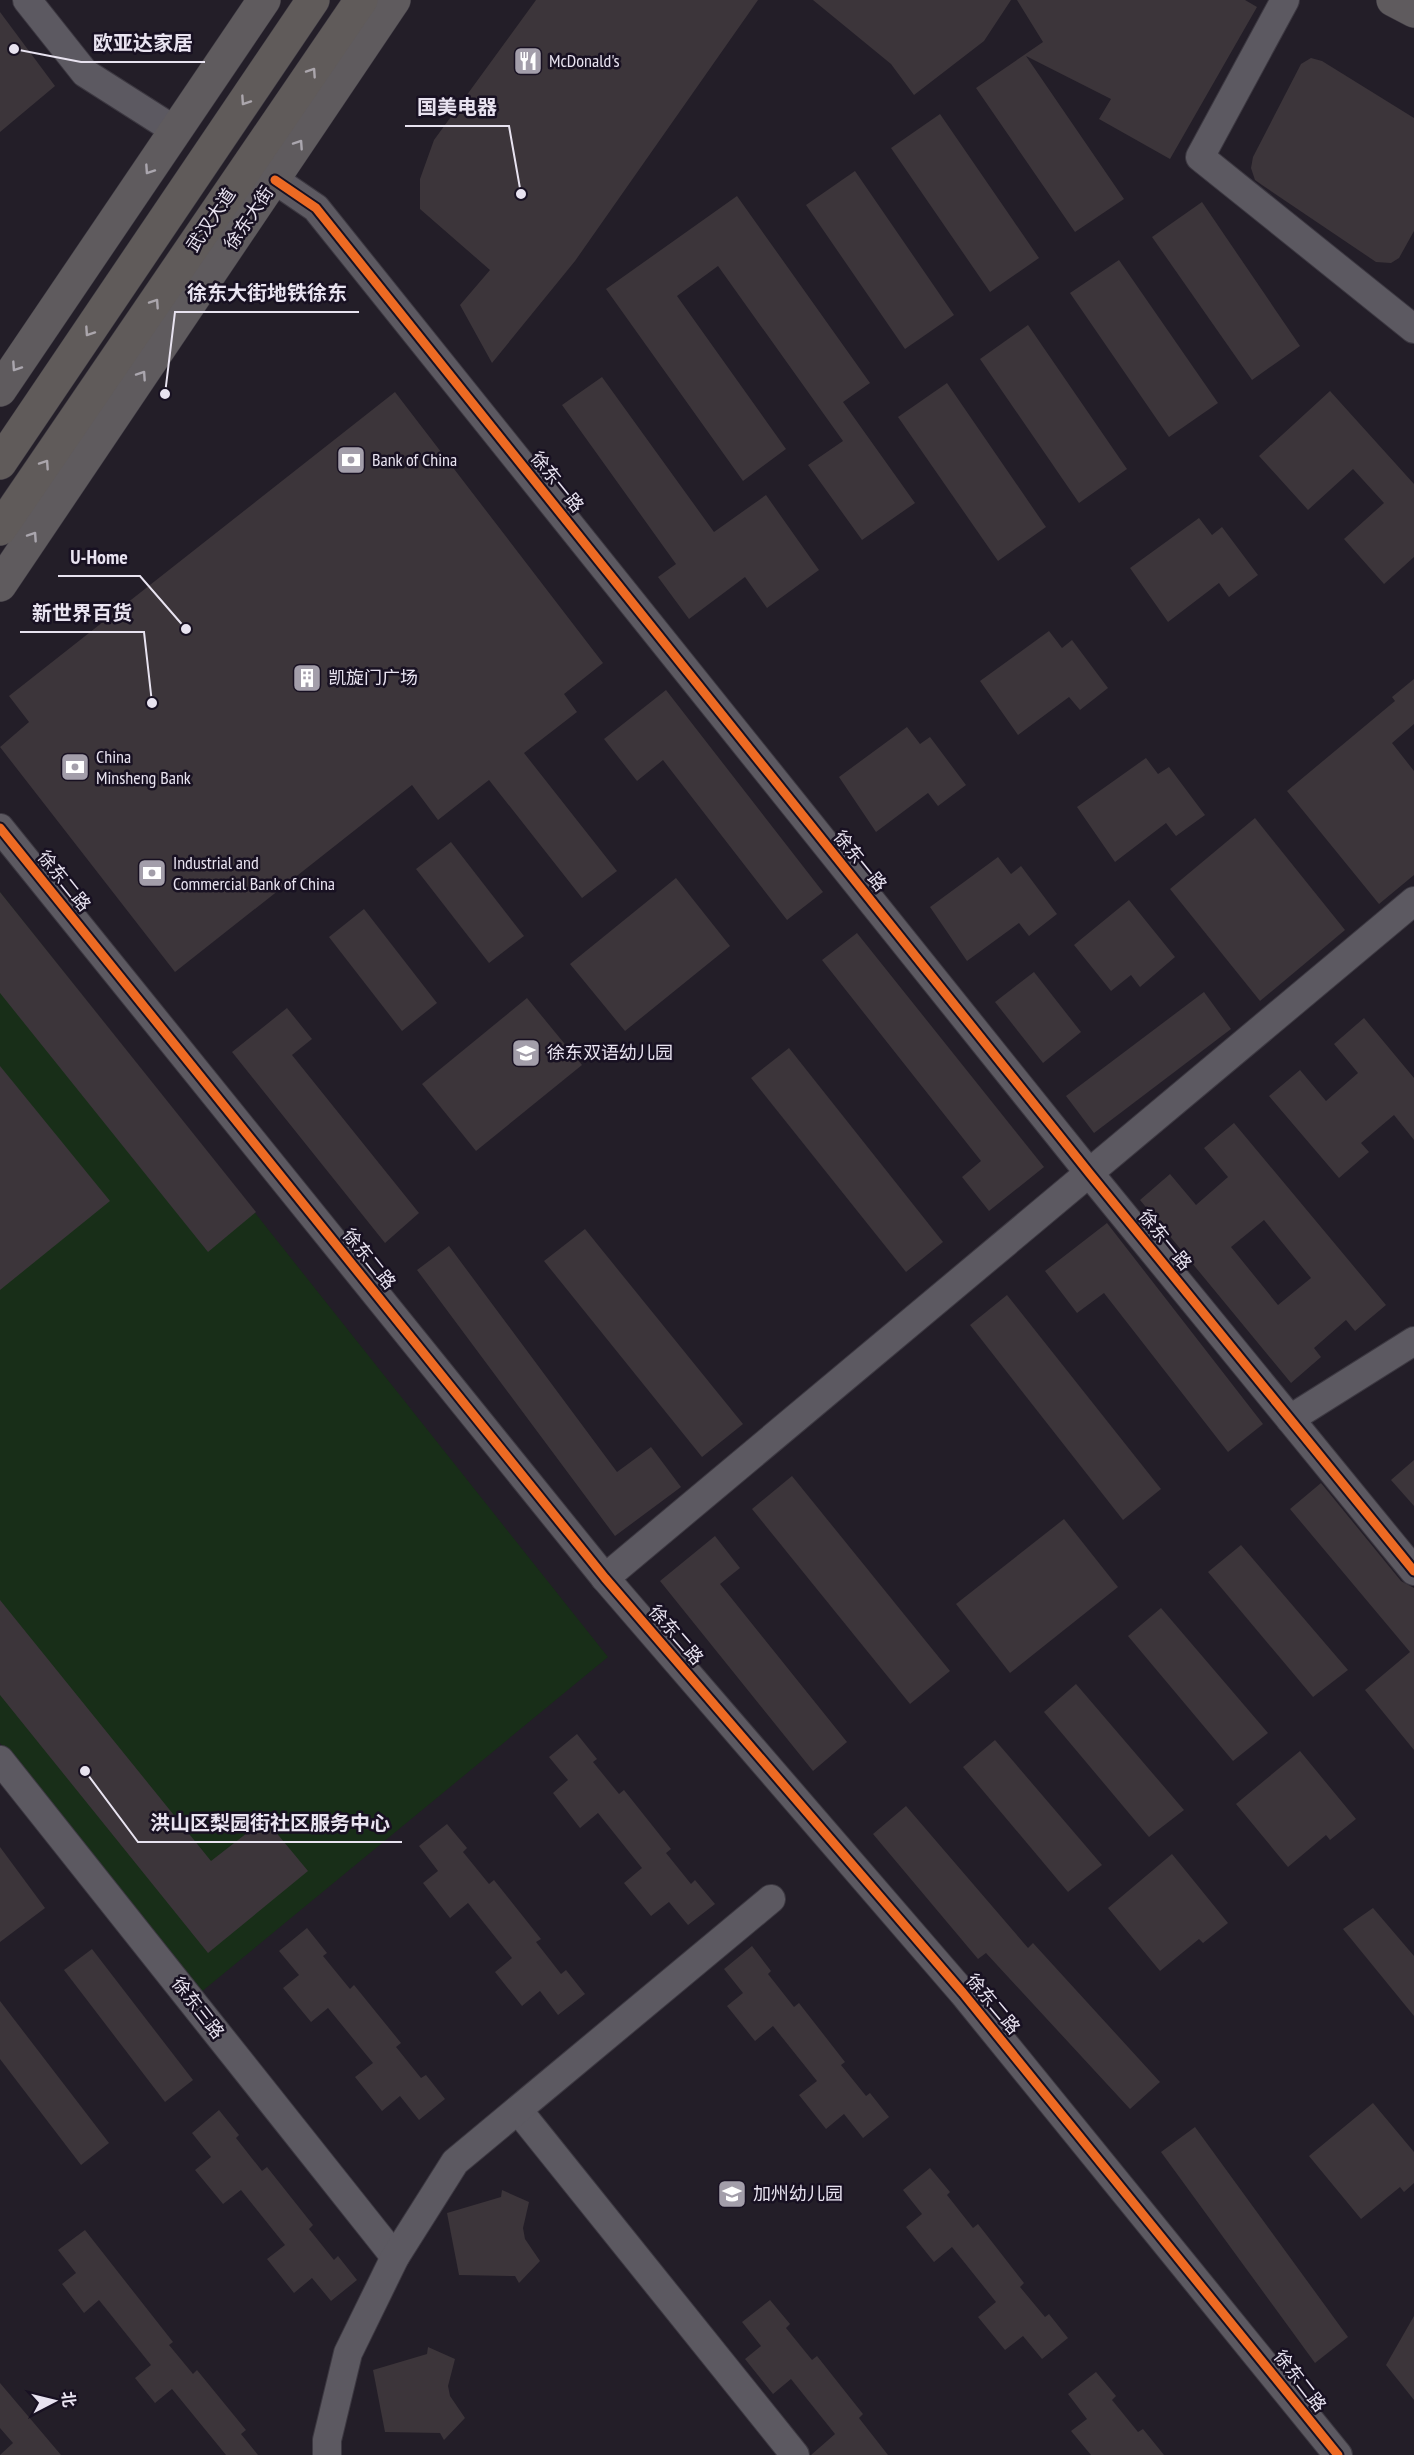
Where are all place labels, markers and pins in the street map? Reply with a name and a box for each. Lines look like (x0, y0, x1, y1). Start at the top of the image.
callout: 欧亚达家居 (81, 24, 205, 62)
restaurant icon: McDonald's (512, 45, 544, 77)
place label: McDonald's (549, 49, 620, 72)
callout: 国美电器 (405, 88, 509, 126)
callout: 徐东大街地铁徐东 (175, 274, 359, 312)
bank icon: Bank of China (335, 444, 367, 476)
place label: Bank of China (372, 448, 457, 471)
callout: U-Home (58, 538, 140, 576)
callout: 新世界百货 (20, 594, 144, 632)
building icon: 凯旋门广场 (291, 662, 323, 694)
place label: 凯旋门广场 (328, 666, 418, 689)
place label: China Minsheng Bank (96, 745, 191, 789)
bank icon: China Minsheng Bank (59, 751, 91, 783)
place label: Industrial and Commercial Bank of China (173, 851, 335, 895)
bank icon: Industrial and Commercial Bank of China (136, 857, 168, 889)
school or university icon: 徐东双语幼儿园 (510, 1037, 542, 1069)
place label: 徐东双语幼儿园 (547, 1041, 673, 1064)
callout: 洪山区梨园街社区服务中心 (138, 1804, 402, 1842)
school or university icon: 加州幼儿园 (716, 2178, 748, 2210)
place label: 加州幼儿园 (753, 2182, 843, 2205)

